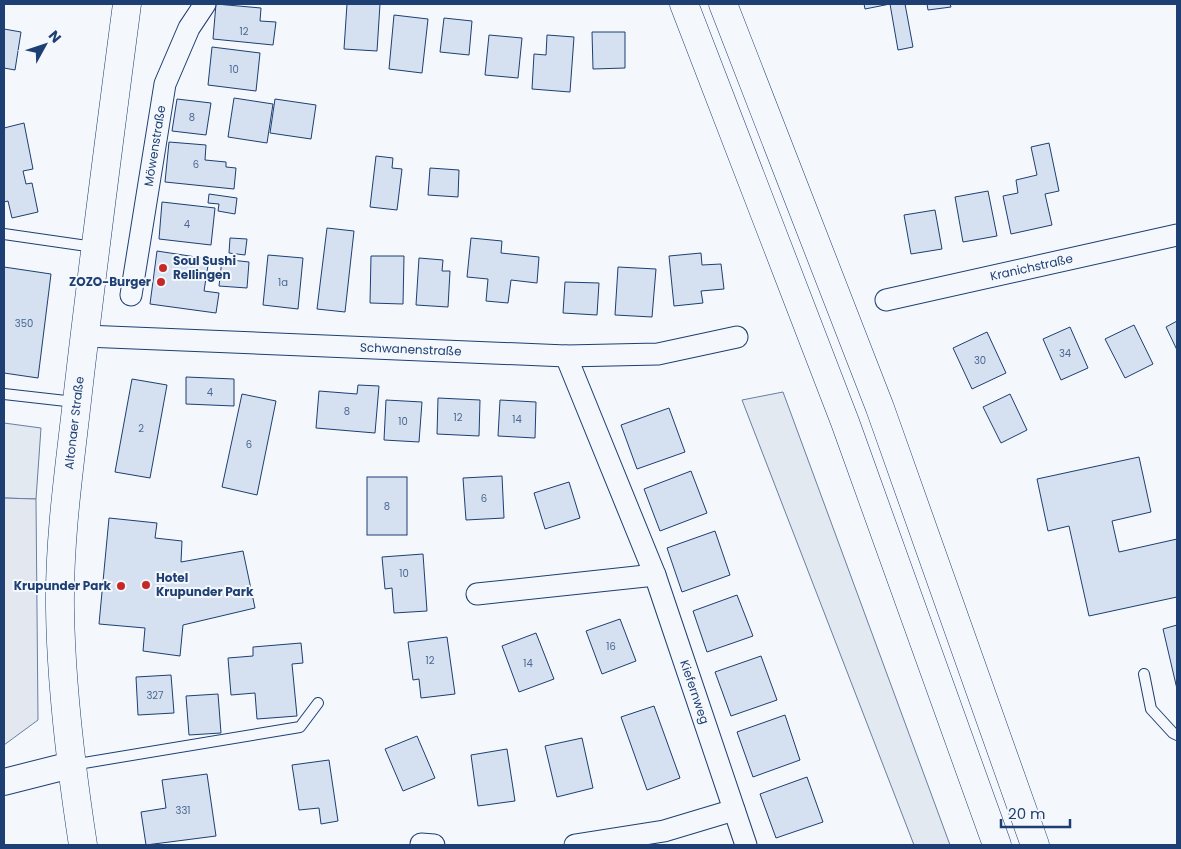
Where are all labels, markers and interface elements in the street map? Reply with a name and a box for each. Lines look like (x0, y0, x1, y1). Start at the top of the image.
north arrow (20, 20, 70, 70)
house number: 12 (240, 24, 249, 39)
text: N (44, 26, 66, 47)
house number: 10 (229, 62, 239, 77)
street label: Möwenstraße (140, 104, 169, 188)
house number: 8 (189, 110, 195, 125)
house number: 6 (193, 157, 199, 172)
house number: 4 (184, 217, 190, 232)
street label: Kranichstraße (988, 250, 1074, 285)
place label: Soul Sushi Rellingen (173, 252, 236, 283)
marker: Soul Sushi Rellingen (157, 262, 169, 274)
place label: ZOZO-Burger (69, 273, 151, 290)
house number: 1a (278, 275, 288, 290)
marker: ZOZO-Burger (155, 276, 167, 288)
house number: 350 (15, 316, 33, 331)
street label: Schwanenstraße (360, 338, 462, 360)
house number: 34 (1059, 346, 1071, 361)
house number: 30 (974, 353, 986, 368)
street label: Altonaer Straße (60, 375, 88, 470)
house number: 4 (207, 385, 213, 400)
house number: 8 (344, 404, 350, 419)
house number: 12 (454, 410, 463, 425)
house number: 14 (512, 412, 522, 427)
house number: 10 (398, 414, 408, 429)
house number: 2 (138, 421, 144, 436)
house number: 6 (246, 437, 252, 452)
house number: 6 (481, 491, 487, 506)
house number: 8 (384, 499, 390, 514)
house number: 10 (399, 566, 409, 581)
place label: Hotel Krupunder Park (156, 569, 254, 600)
place label: Krupunder Park (14, 577, 112, 594)
marker: Hotel Krupunder Park (140, 579, 152, 591)
marker: Krupunder Park (115, 580, 127, 592)
house number: 16 (606, 639, 616, 654)
house number: 12 (426, 653, 435, 668)
house number: 14 (523, 656, 533, 671)
street label: Kiefernweg (676, 658, 714, 726)
house number: 327 (146, 688, 164, 703)
scale bar (1001, 796, 1070, 828)
house number: 331 (176, 803, 190, 818)
text: 20 m (1008, 803, 1046, 824)

